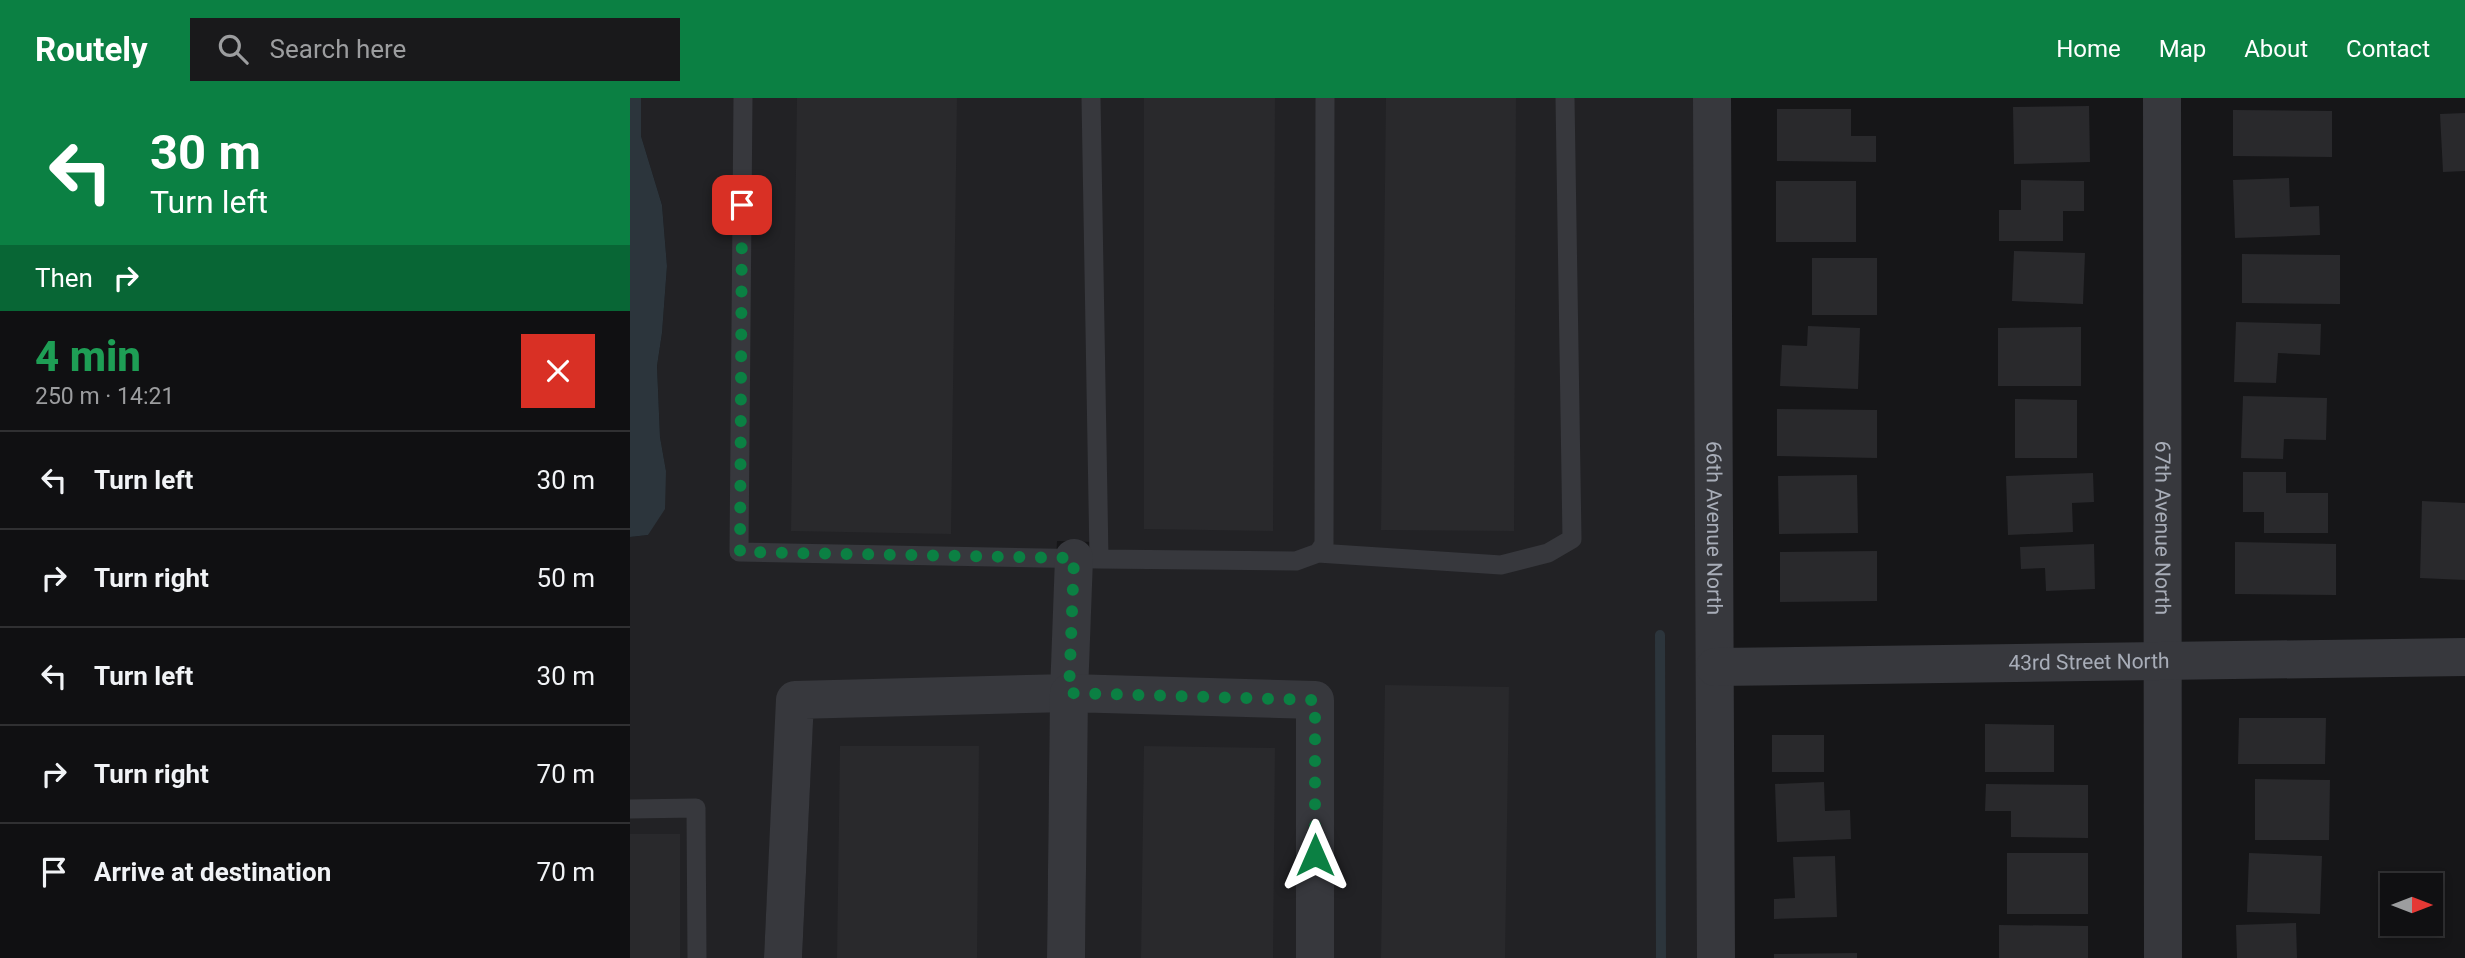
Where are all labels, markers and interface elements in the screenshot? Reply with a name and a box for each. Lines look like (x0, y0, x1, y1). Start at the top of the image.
search box (190, 18, 680, 81)
text: Routely (35, 30, 148, 69)
icon: search (214, 30, 252, 68)
text: Search here (270, 34, 406, 64)
text: Home (2056, 35, 2121, 63)
text: Map (2159, 35, 2206, 63)
text: About (2244, 35, 2308, 63)
text: Contact (2346, 35, 2430, 63)
text: 30 m (150, 124, 261, 181)
icon: left (35, 126, 126, 217)
pin (712, 175, 772, 235)
text: Turn left (150, 183, 268, 221)
icon: arrive (723, 186, 761, 224)
icon: right (107, 259, 145, 297)
text: Then (35, 263, 93, 293)
text: 4 min (35, 332, 141, 381)
button: close (521, 334, 595, 408)
text: 250 m · 14:21 (35, 383, 174, 410)
street label: 66th Avenue North (1702, 441, 1726, 615)
street label: 67th Avenue North (2150, 441, 2175, 615)
icon: left (35, 461, 73, 499)
text: Turn left (94, 465, 193, 495)
text: 30 m (537, 465, 595, 495)
icon: right (35, 559, 73, 597)
text: Turn right (94, 563, 209, 593)
text: 50 m (537, 563, 595, 593)
street label: 43rd Street North (2008, 649, 2170, 675)
icon: left (35, 657, 73, 695)
text: Turn left (94, 661, 193, 691)
text: 30 m (537, 661, 595, 691)
icon: right (35, 755, 73, 793)
text: Turn right (94, 759, 209, 789)
text: 70 m (537, 759, 595, 789)
position arrow (1278, 818, 1352, 892)
icon: arrive (35, 853, 73, 891)
text: Arrive at destination (94, 857, 331, 887)
text: 70 m (537, 857, 595, 887)
north arrow (2380, 873, 2443, 936)
map controls (2380, 873, 2443, 936)

